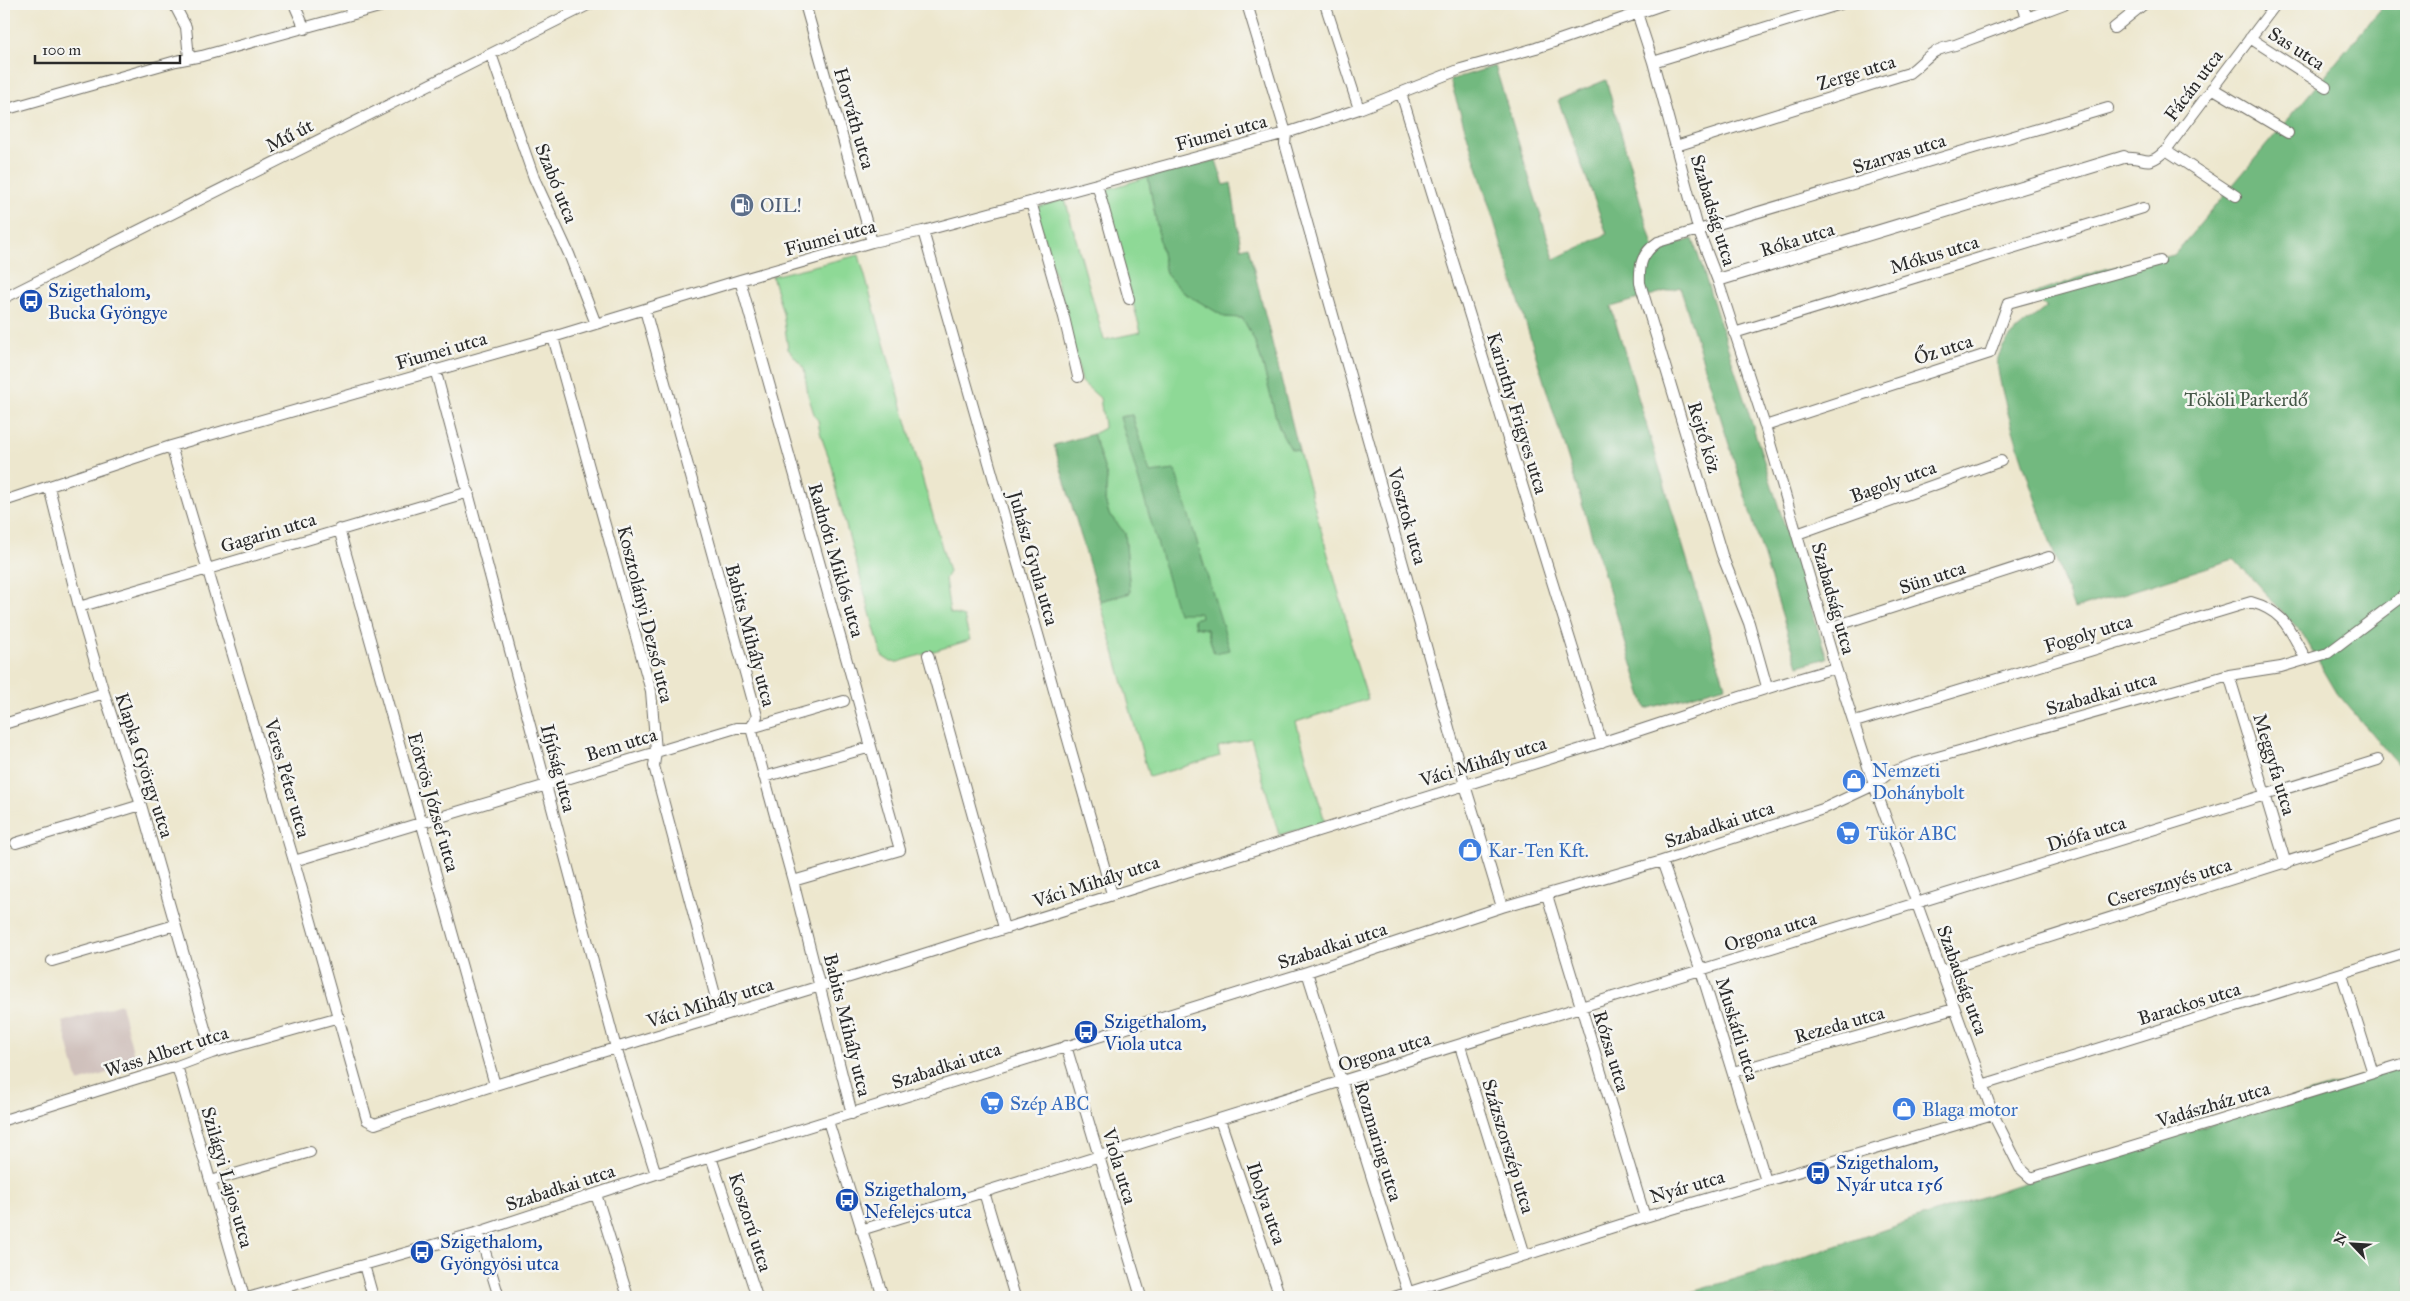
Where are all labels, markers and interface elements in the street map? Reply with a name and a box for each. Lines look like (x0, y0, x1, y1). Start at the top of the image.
street label: Sas utca (2264, 22, 2330, 76)
scale bar (35, 32, 180, 64)
text: 100 m (42, 41, 82, 59)
street label: Fácán utca (2159, 44, 2228, 125)
street label: Zerge utca (1814, 49, 1899, 96)
street label: Horváth utca (829, 65, 880, 173)
street label: Fiumei utca (1173, 109, 1270, 156)
street label: Mű út (262, 114, 317, 157)
street label: Szarvas utca (1850, 128, 1949, 179)
street label: Szabó utca (530, 140, 583, 227)
street label: Szabadság utca (1685, 152, 1742, 270)
fuel station icon: OIL! (729, 192, 755, 218)
place label: OIL! (760, 194, 802, 217)
street label: Fiumei utca (782, 214, 879, 261)
street label: Róka utca (1757, 217, 1838, 262)
street label: Mókus utca (1887, 230, 1982, 279)
place label: Szigethalom, Bucka Gyöngye (48, 279, 168, 325)
bus stop icon: Szigethalom, Bucka Gyöngye (18, 288, 44, 314)
street label: Fiumei utca (393, 326, 490, 374)
street label: Őz utca (1911, 328, 1976, 370)
street label: Karinthy Frigyes utca (1481, 330, 1553, 498)
park label: Tököli Parkerdő (2184, 388, 2308, 411)
street label: Rejtő köz (1683, 399, 1726, 476)
street label: Bagoly utca (1847, 455, 1941, 509)
street label: Vosztok utca (1382, 464, 1433, 568)
street label: Radnóti Miklós utca (804, 480, 870, 641)
street label: Juhász Gyula utca (1002, 486, 1064, 629)
street label: Gagarin utca (218, 507, 320, 559)
street label: Kosztolányi Dezső utca (612, 523, 679, 706)
street label: Szabadság utca (1806, 540, 1861, 658)
street label: Sün utca (1896, 556, 1969, 599)
street label: Babits Mihály utca (720, 561, 781, 710)
street label: Fogoly utca (2041, 609, 2136, 659)
street label: Szabadkai utca (2043, 667, 2160, 720)
street label: Klapka György utca (109, 690, 179, 842)
street label: Meggyfa utca (2247, 710, 2301, 819)
street label: Veres Péter utca (259, 715, 316, 841)
street label: Ifjúság utca (535, 722, 582, 816)
street label: Bem utca (583, 722, 661, 766)
street label: Eötvös József utca (402, 730, 465, 876)
street label: Váci Mihály utca (1416, 731, 1550, 792)
place label: Nemzeti Dohánybolt (1872, 759, 1965, 804)
shop icon: Nemzeti Dohánybolt (1841, 768, 1867, 794)
street label: Szabadkai utca (1662, 796, 1778, 853)
street label: Diófa utca (2044, 810, 2129, 856)
supermarket icon: Tükör ABC (1835, 820, 1861, 846)
place label: Tükör ABC (1866, 822, 1957, 845)
shop icon: Kar-Ten Kft. (1457, 837, 1483, 863)
place label: Kar-Ten Kft. (1488, 839, 1589, 862)
street label: Váci Mihály utca (1029, 850, 1163, 913)
street label: Cseresznyés utca (2104, 852, 2235, 912)
street label: Orgona utca (1721, 906, 1820, 957)
street label: Szabadkai utca (1275, 917, 1391, 974)
street label: Szabadság utca (1931, 922, 1993, 1040)
street label: Babits Mihály utca (819, 951, 877, 1100)
street label: Váci Mihály utca (643, 972, 777, 1033)
street label: Muskátli utca (1711, 974, 1764, 1085)
street label: Barackos utca (2135, 977, 2244, 1030)
street label: Rezeda utca (1792, 1000, 1888, 1048)
street label: Rózsa utca (1588, 1008, 1635, 1095)
place label: Szigethalom, Viola utca (1103, 1010, 1207, 1055)
bus stop icon: Szigethalom, Viola utca (1073, 1019, 1099, 1045)
street label: Wass Albert utca (101, 1020, 232, 1082)
street label: Orgona utca (1335, 1026, 1434, 1077)
street label: Szabadkai utca (889, 1037, 1005, 1094)
street label: Százszorszép utca (1477, 1076, 1540, 1217)
street label: Vadászház utca (2153, 1076, 2274, 1133)
street label: Rozmaring utca (1348, 1078, 1408, 1205)
supermarket icon: Szép ABC (979, 1090, 1005, 1116)
place label: Szép ABC (1010, 1092, 1090, 1115)
shop icon: Blaga motor (1891, 1096, 1917, 1122)
place label: Blaga motor (1922, 1098, 2019, 1122)
street label: Szilágyi Lajos utca (195, 1104, 259, 1251)
street label: Viola utca (1097, 1124, 1142, 1208)
place label: Szigethalom, Nyár utca 156 (1836, 1151, 1944, 1196)
street label: Szabadkai utca (503, 1159, 619, 1216)
street label: Ibolya utca (1242, 1159, 1292, 1248)
bus stop icon: Szigethalom, Nyár utca 156 (1805, 1160, 1831, 1186)
street label: Nyár utca (1647, 1165, 1728, 1208)
street label: Koszorú utca (724, 1170, 778, 1275)
place label: Szigethalom, Nefelejcs utca (864, 1178, 972, 1223)
bus stop icon: Szigethalom, Nefelejcs utca (834, 1187, 860, 1213)
north arrow (2328, 1218, 2378, 1268)
place label: Szigethalom, Gyöngyösi utca (440, 1230, 560, 1276)
text: N (2330, 1230, 2351, 1248)
bus stop icon: Szigethalom, Gyöngyösi utca (409, 1239, 435, 1265)

